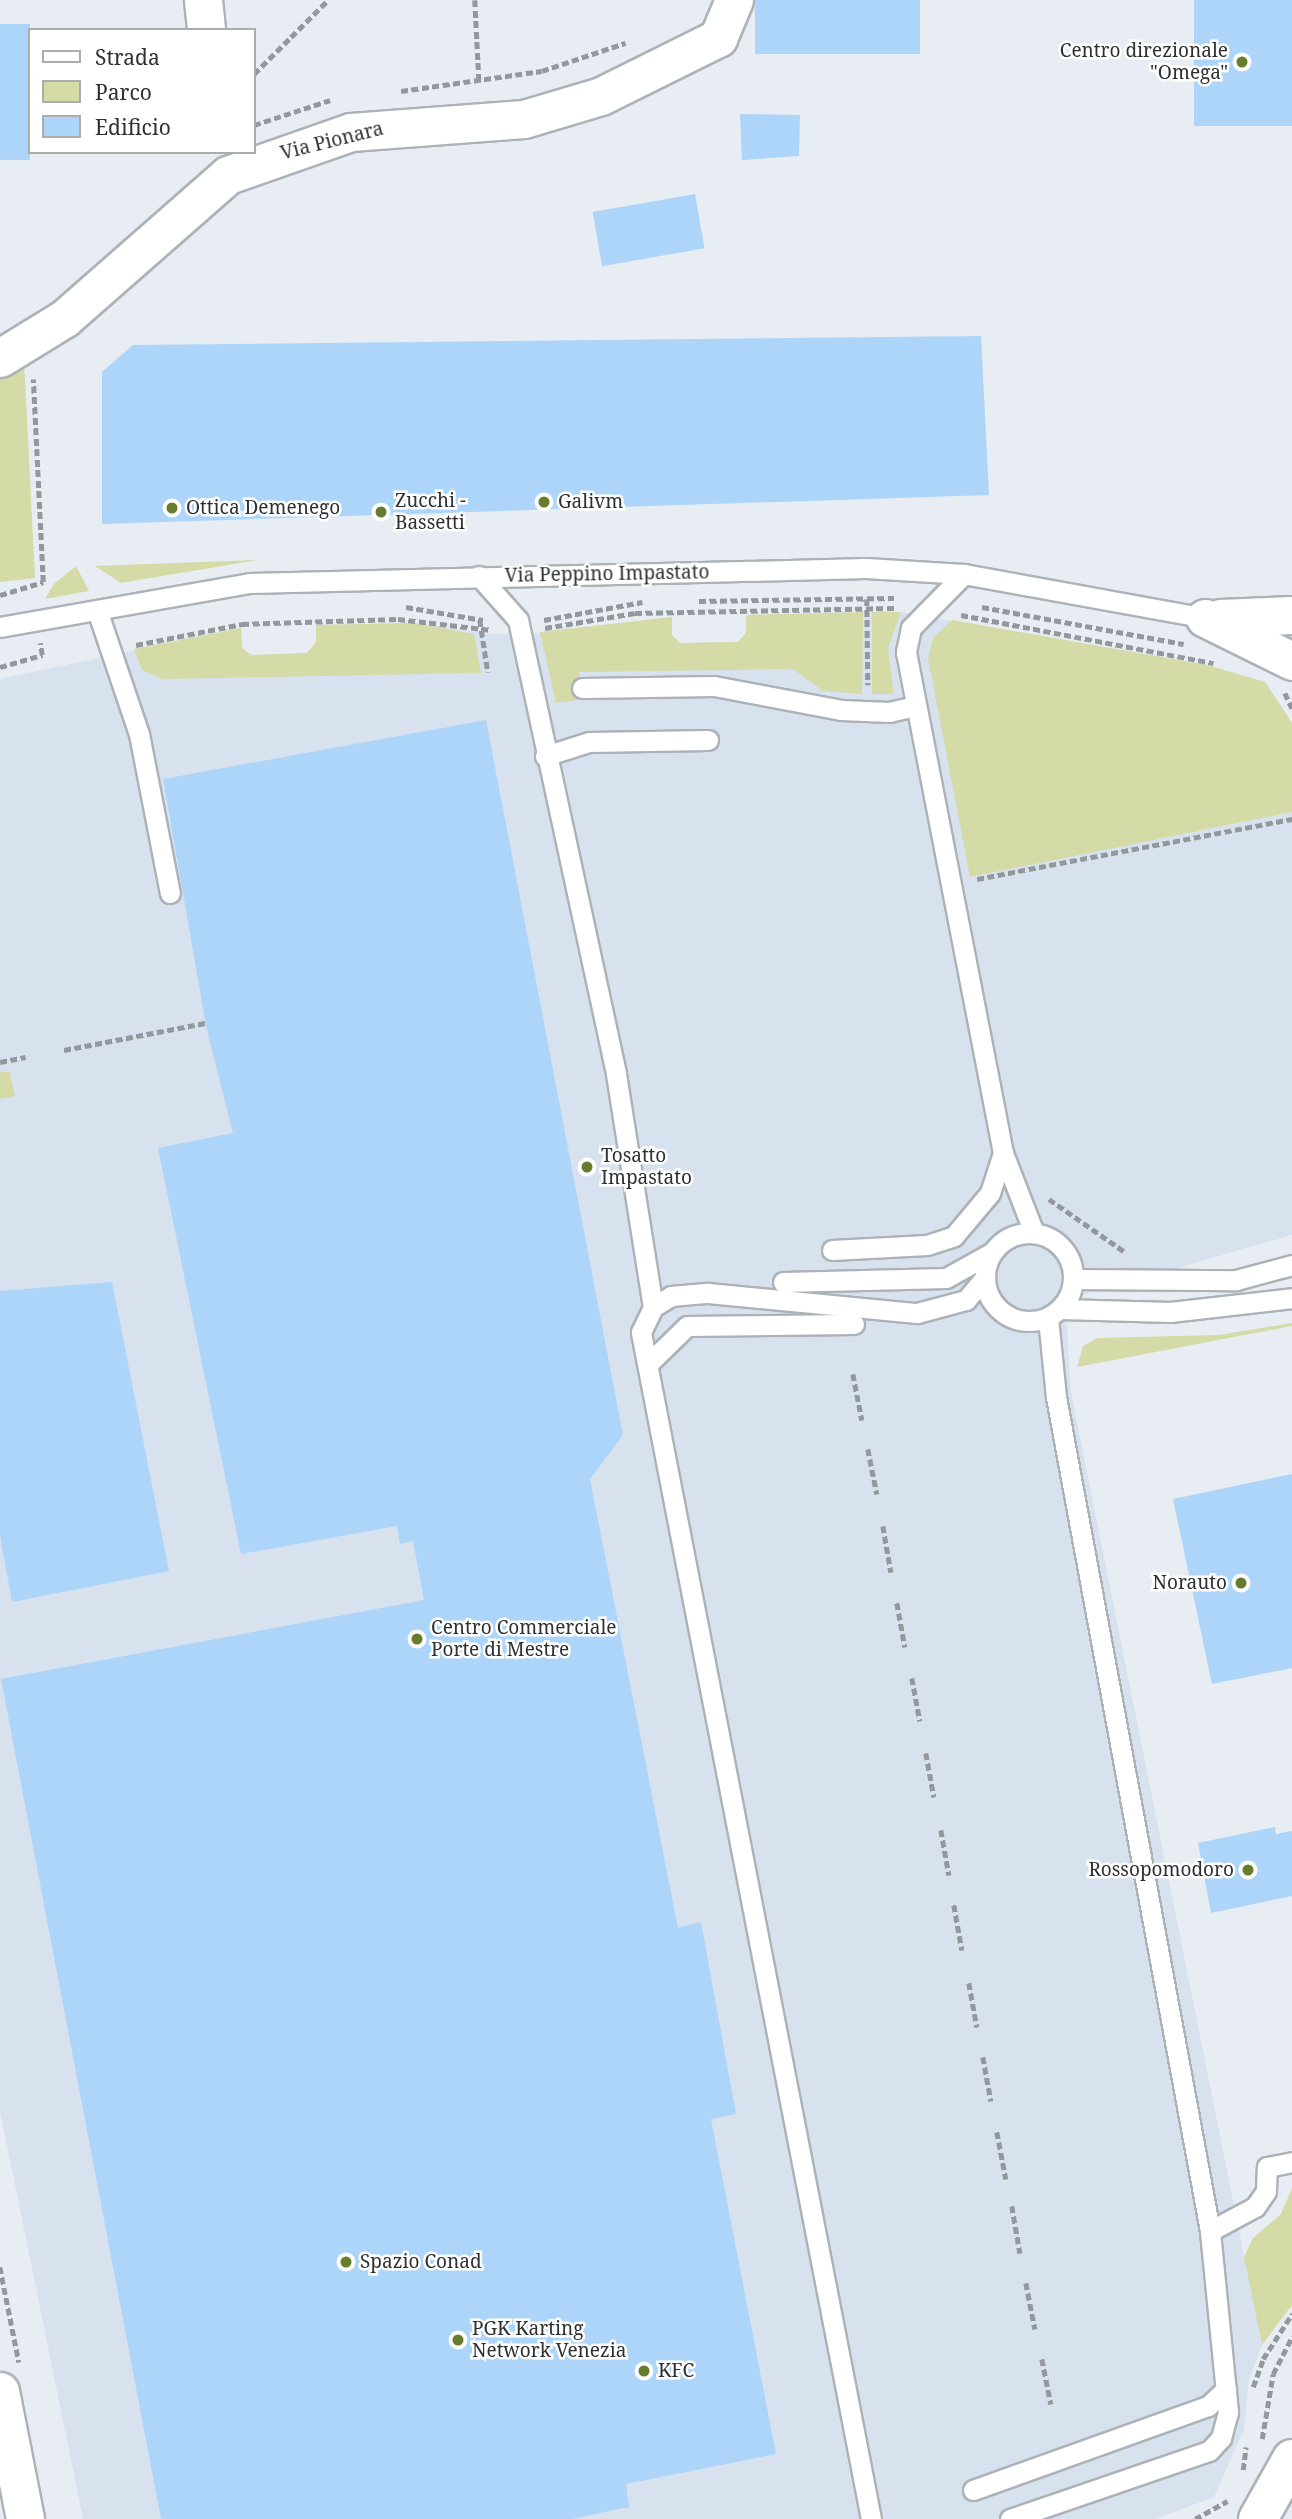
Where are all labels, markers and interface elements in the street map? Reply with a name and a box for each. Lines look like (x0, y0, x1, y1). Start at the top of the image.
legend (28, 28, 256, 154)
place label: Centro direzionale "Omega" (1060, 40, 1228, 84)
text: Strada (95, 43, 160, 71)
marker: Centro direzionale "Omega" (1234, 54, 1250, 70)
text: Parco (95, 78, 152, 106)
text: Edificio (95, 113, 171, 141)
street label: Via Pionara (278, 117, 386, 165)
place label: Zucchi - Bassetti (395, 490, 466, 534)
place label: Galivm (558, 491, 623, 513)
marker: Galivm (536, 494, 552, 510)
place label: Ottica Demenego (186, 497, 340, 519)
marker: Ottica Demenego (164, 500, 180, 516)
marker: Zucchi - Bassetti (373, 504, 389, 520)
street label: Via Peppino Impastato (504, 561, 710, 587)
place label: Tosatto Impastato (601, 1145, 692, 1189)
marker: Tosatto Impastato (579, 1159, 595, 1175)
place label: Norauto (1153, 1572, 1227, 1594)
marker: Norauto (1233, 1575, 1249, 1591)
place label: Centro Commerciale Porte di Mestre (431, 1617, 616, 1661)
marker: Centro Commerciale Porte di Mestre (409, 1631, 425, 1647)
place label: Rossopomodoro (1088, 1859, 1234, 1881)
marker: Rossopomodoro (1240, 1862, 1256, 1878)
place label: Spazio Conad (360, 2251, 482, 2273)
marker: Spazio Conad (338, 2254, 354, 2270)
place label: PGK Karting Network Venezia (472, 2318, 626, 2362)
marker: PGK Karting Network Venezia (450, 2332, 466, 2348)
place label: KFC (658, 2360, 694, 2382)
marker: KFC (636, 2363, 652, 2379)

